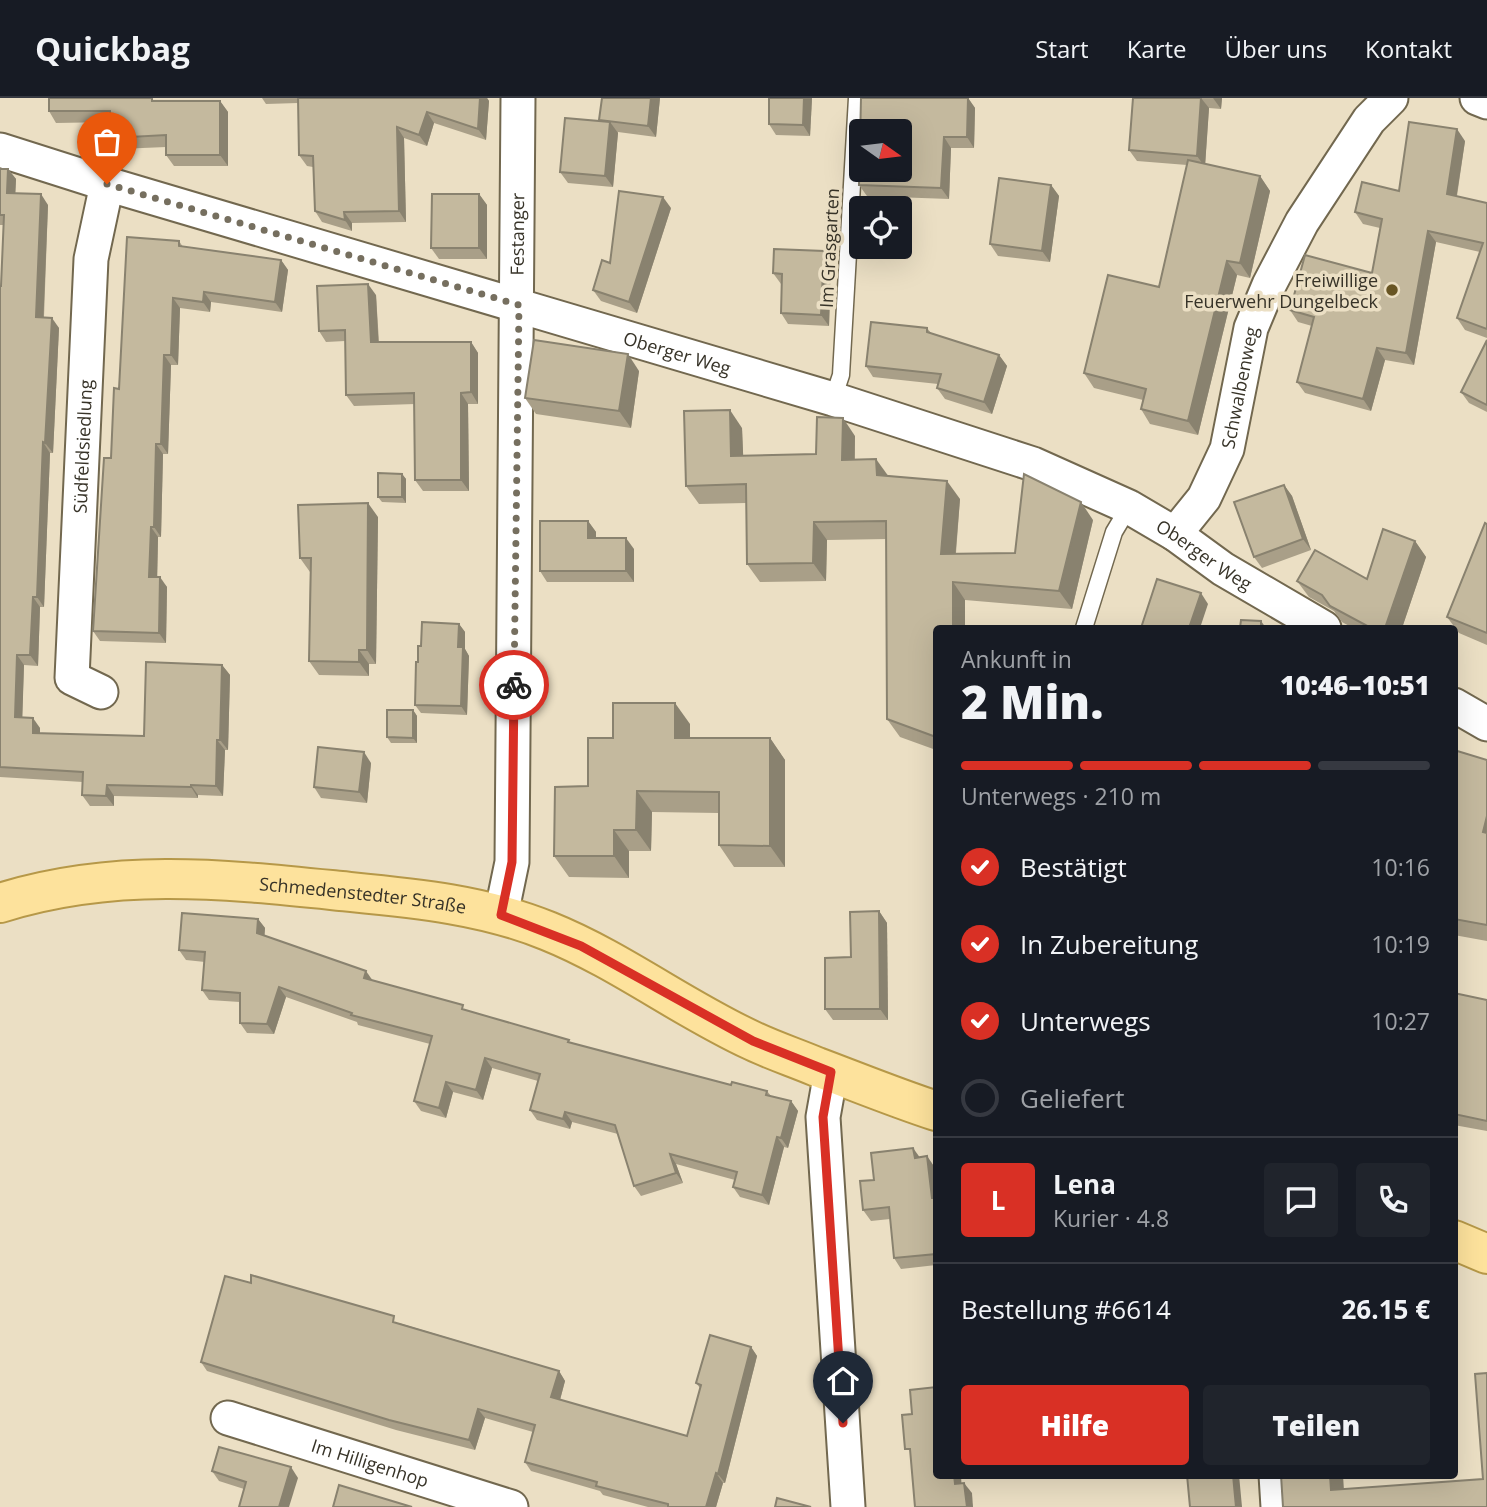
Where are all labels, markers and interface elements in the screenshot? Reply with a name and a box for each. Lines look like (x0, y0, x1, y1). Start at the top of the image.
text: Quickbag (35, 26, 190, 71)
text: Start (1035, 32, 1089, 65)
text: Karte (1127, 32, 1187, 65)
text: Über uns (1225, 32, 1327, 65)
text: Kontakt (1365, 32, 1452, 65)
pin (77, 112, 137, 184)
north arrow (849, 119, 912, 182)
map controls (849, 119, 912, 259)
icon: bag (88, 123, 126, 161)
street label: Im Grasgarten (814, 187, 844, 309)
street label: Festanger (505, 192, 529, 276)
button: locate (849, 196, 912, 259)
place label: Freiwillige Feuerwehr Dungelbeck (1184, 268, 1379, 313)
marker: Freiwillige Feuerwehr Dungelbeck (1384, 282, 1400, 298)
street label: Schwalbenweg (1215, 324, 1263, 451)
street label: Oberger Weg (621, 326, 734, 380)
street label: Südfeldsiedlung (67, 379, 98, 514)
street label: Oberger Weg (1152, 514, 1257, 596)
text: Ankunft in (961, 643, 1072, 675)
courier (479, 650, 549, 720)
icon: bike (495, 666, 533, 704)
text: 10:46–10:51 (1280, 667, 1430, 703)
text: 2 Min. (961, 670, 1103, 732)
text: Unterwegs · 210 m (961, 780, 1161, 812)
icon: check (961, 848, 999, 886)
text: Bestätigt (1020, 849, 1127, 885)
text: 10:16 (1371, 851, 1430, 883)
street label: Schmedenstedter Straße (258, 871, 468, 919)
icon: check (961, 925, 999, 963)
text: In Zubereitung (1020, 926, 1198, 962)
text: 10:19 (1371, 928, 1430, 960)
icon: check (961, 1002, 999, 1040)
text: Unterwegs (1020, 1003, 1151, 1039)
text: 10:27 (1371, 1005, 1430, 1037)
text: Geliefert (1020, 1080, 1124, 1116)
button: chat (1264, 1163, 1338, 1237)
button: phone (1356, 1163, 1430, 1237)
text: Lena (1053, 1166, 1116, 1202)
text: L (991, 1182, 1005, 1218)
text: Kurier · 4.8 (1053, 1202, 1169, 1234)
text: Bestellung #6614 (961, 1291, 1171, 1327)
text: 26.15 € (1342, 1291, 1430, 1327)
pin (813, 1351, 873, 1423)
icon: home (824, 1362, 862, 1400)
button: Hilfe (961, 1385, 1189, 1465)
button: Teilen (1203, 1385, 1430, 1465)
street label: Im Hilligenhop (308, 1433, 432, 1492)

